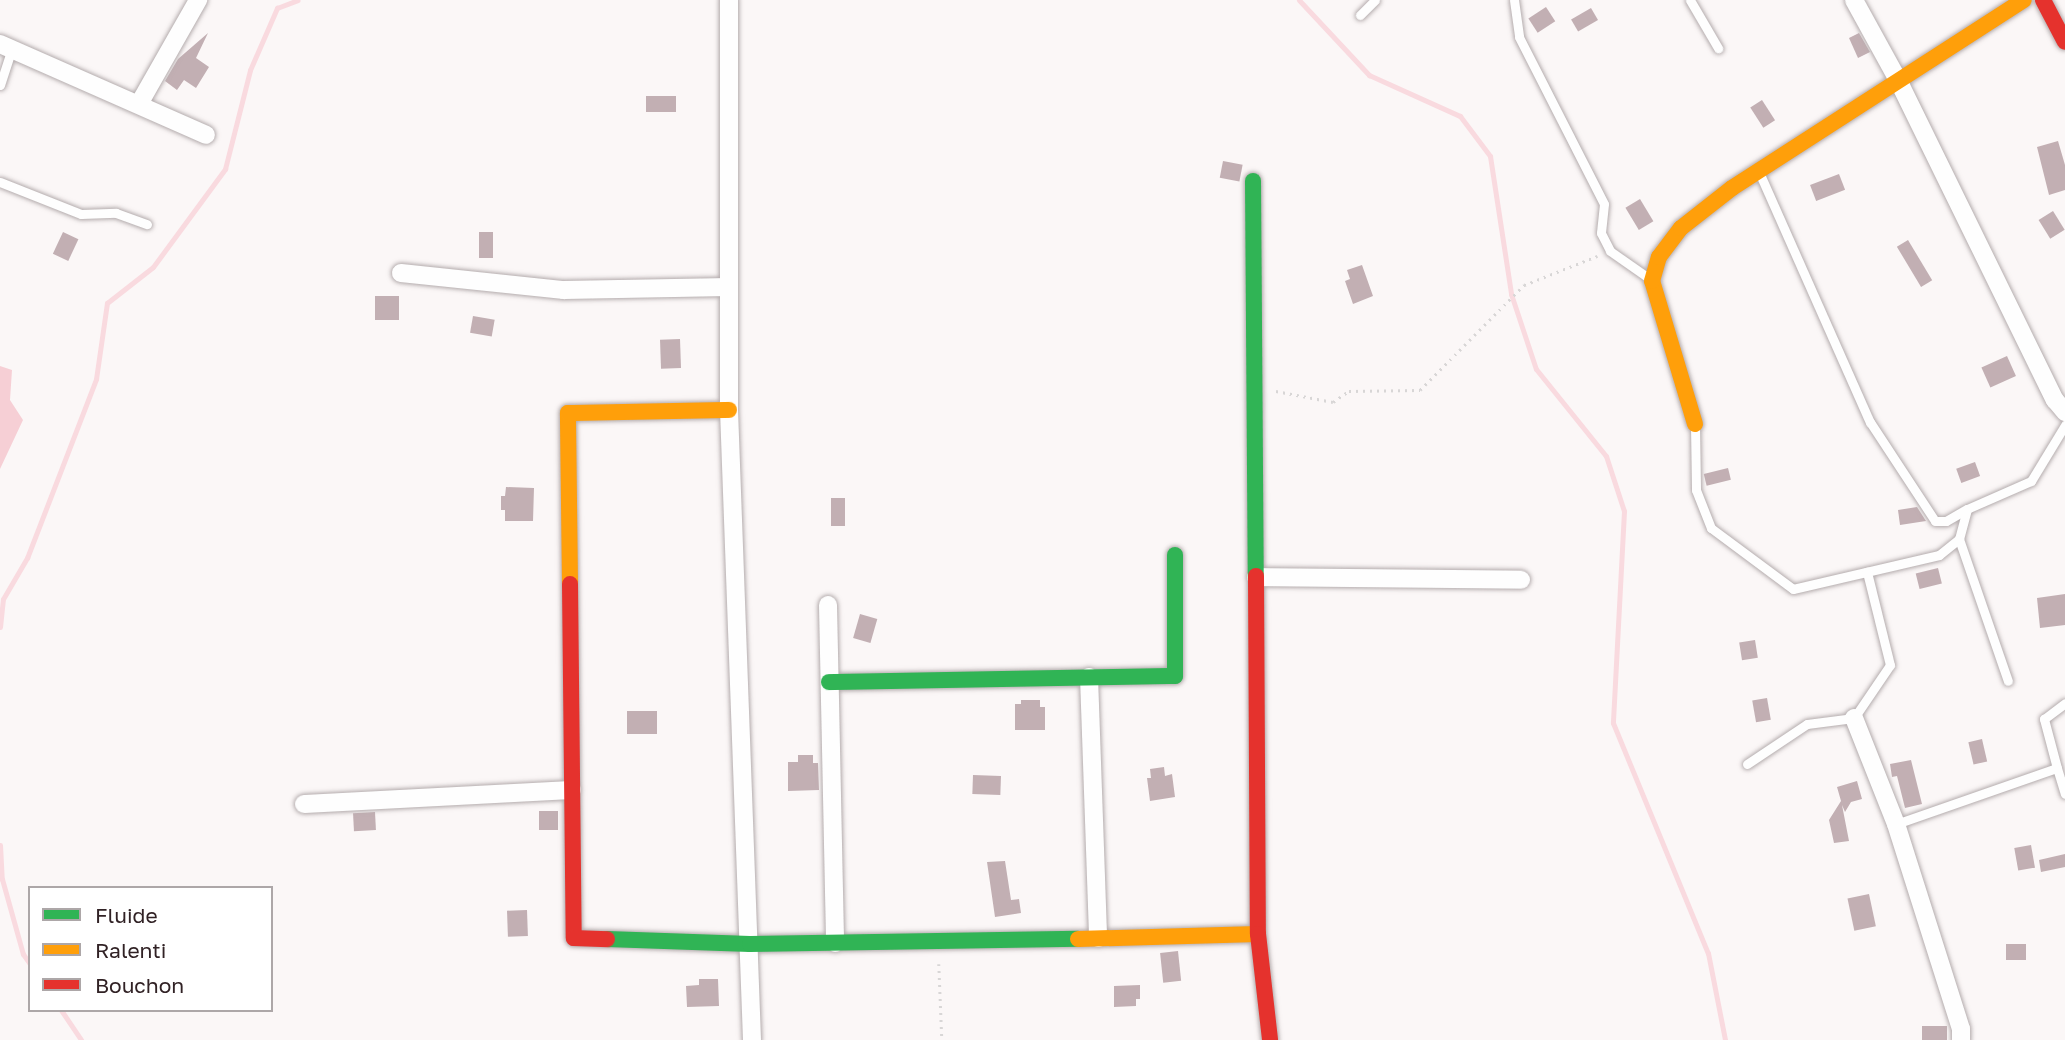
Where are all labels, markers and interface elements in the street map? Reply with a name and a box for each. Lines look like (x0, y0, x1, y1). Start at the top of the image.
legend (28, 886, 273, 1012)
text: Fluide (95, 902, 158, 928)
text: Ralenti (95, 937, 166, 963)
text: Bouchon (95, 972, 184, 998)

